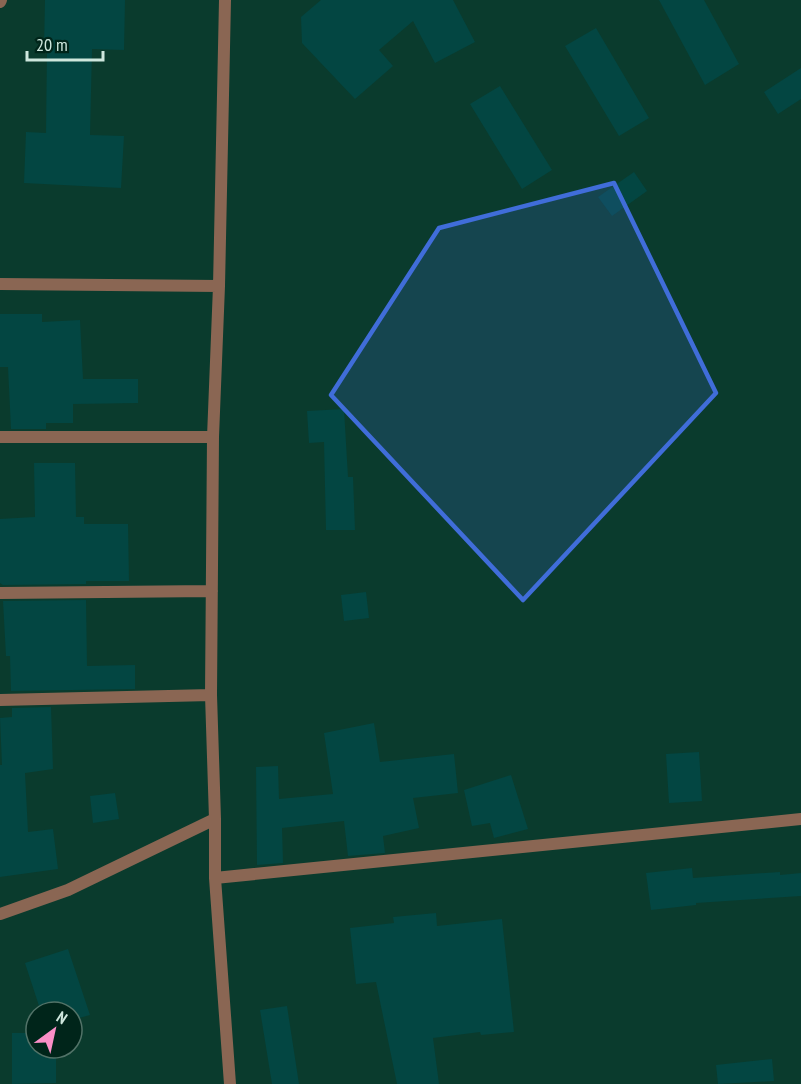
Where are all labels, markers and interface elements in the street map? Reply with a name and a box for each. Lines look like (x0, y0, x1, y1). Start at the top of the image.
scale bar (27, 24, 104, 62)
text: 20 m (36, 33, 68, 56)
north arrow (24, 1000, 84, 1060)
text: N (53, 1007, 71, 1028)

